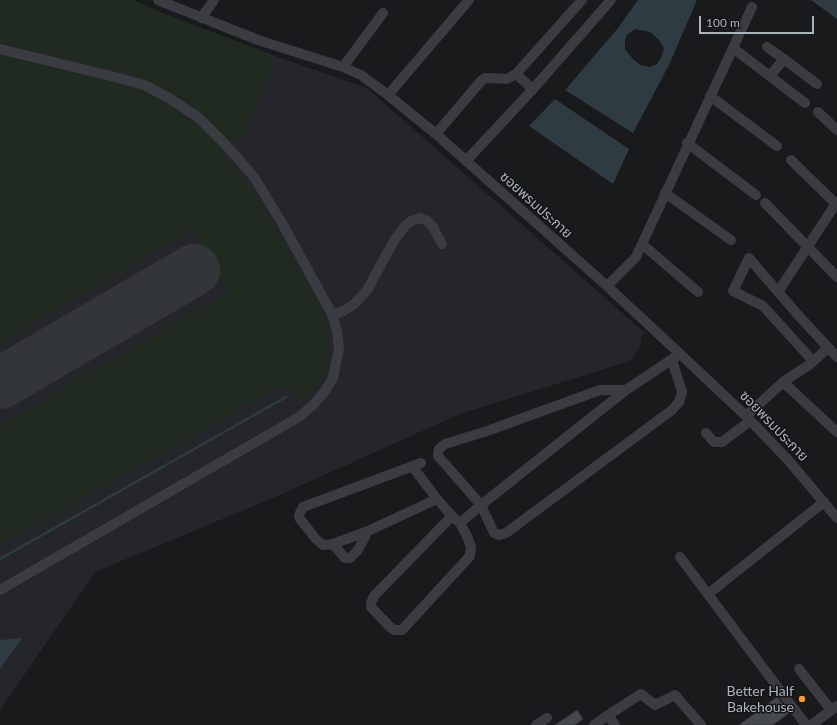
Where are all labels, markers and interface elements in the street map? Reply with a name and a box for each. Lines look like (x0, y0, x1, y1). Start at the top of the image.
scale bar (701, 8, 816, 34)
text: 100 m (706, 15, 740, 30)
street label: ซอยพรมประกาย (496, 168, 576, 242)
street label: ซอยพรมประกาย (736, 387, 812, 465)
place label: Better Half Bakehouse (726, 683, 794, 716)
marker: Better Half Bakehouse (797, 694, 807, 704)

